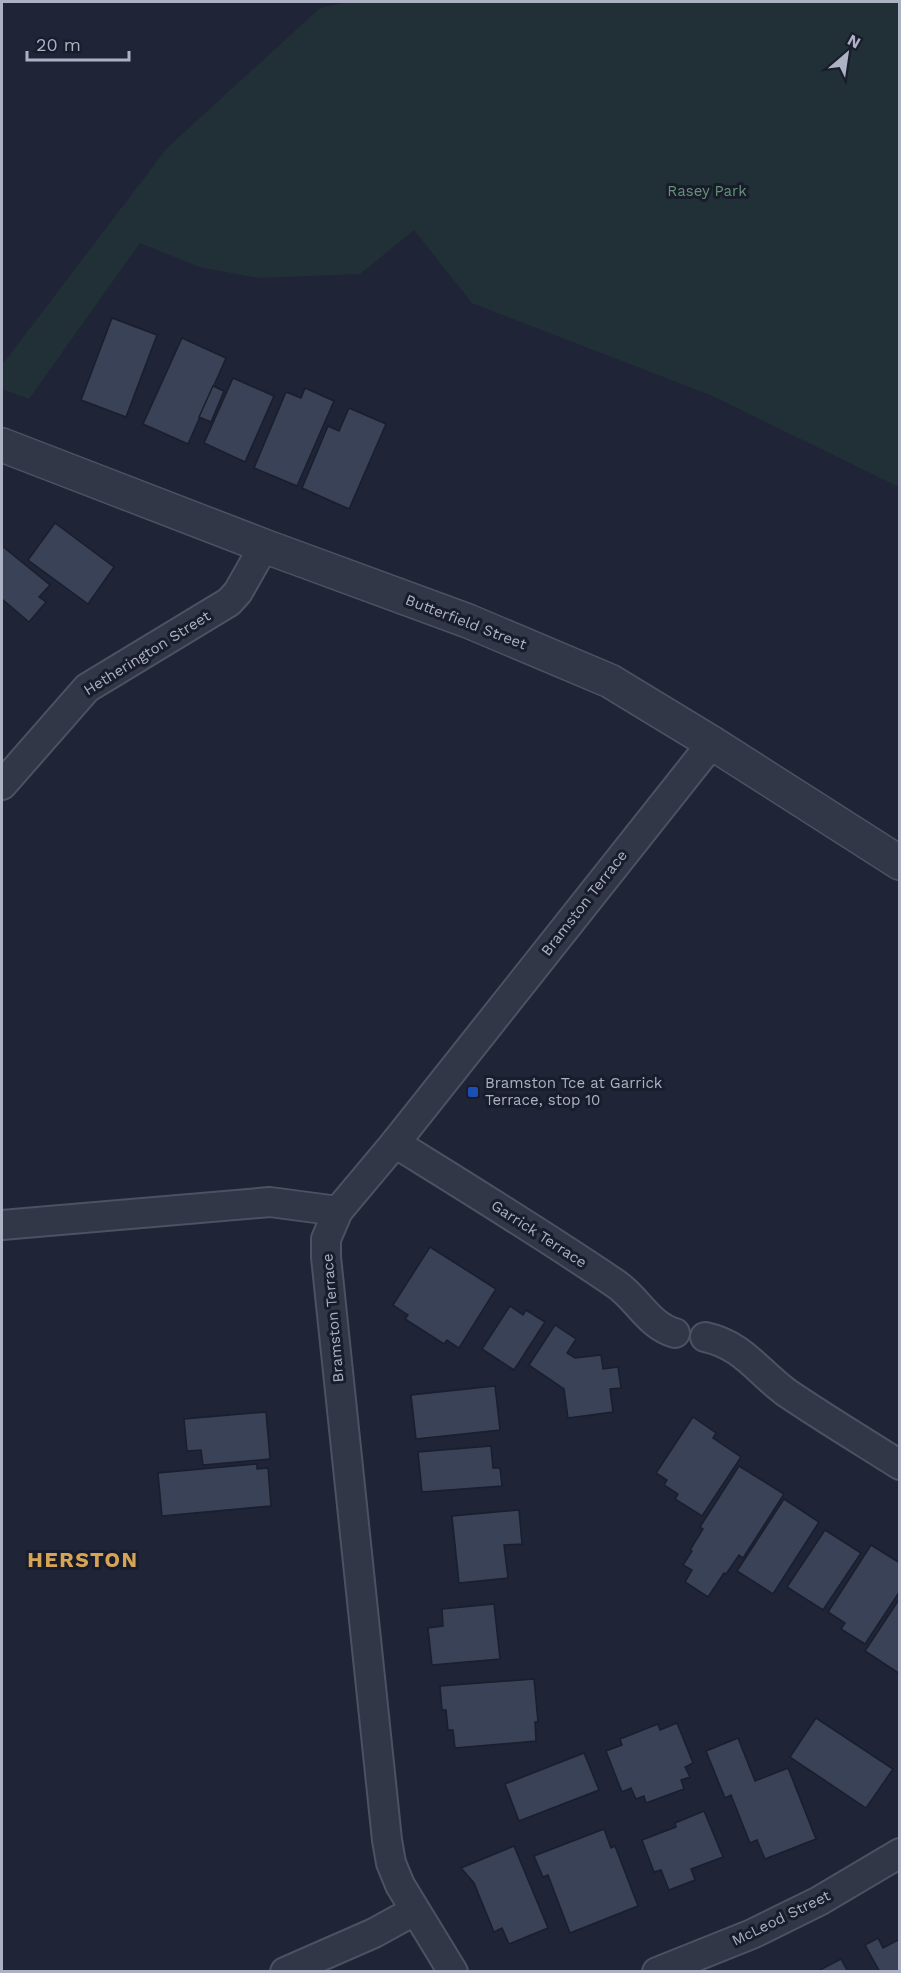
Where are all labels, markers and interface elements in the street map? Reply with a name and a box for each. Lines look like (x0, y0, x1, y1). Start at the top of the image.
scale bar (27, 24, 129, 62)
north arrow (817, 24, 877, 84)
text: N (844, 30, 864, 53)
text: 20 m (36, 34, 81, 55)
park label: Rasey Park (667, 182, 747, 200)
street label: Butterfield Street (403, 591, 530, 654)
street label: Hetherington Street (80, 606, 214, 699)
street label: Bramston Terrace (537, 847, 631, 959)
place label: Bramston Tce at Garrick Terrace, stop 10 (485, 1074, 663, 1109)
marker: Bramston Tce at Garrick Terrace, stop 10 (466, 1085, 480, 1099)
street label: Garrick Terrace (488, 1196, 590, 1272)
street label: Bramston Terrace (318, 1253, 348, 1383)
district label: HERSTON (27, 1547, 139, 1572)
street label: McLeod Street (729, 1886, 834, 1950)

